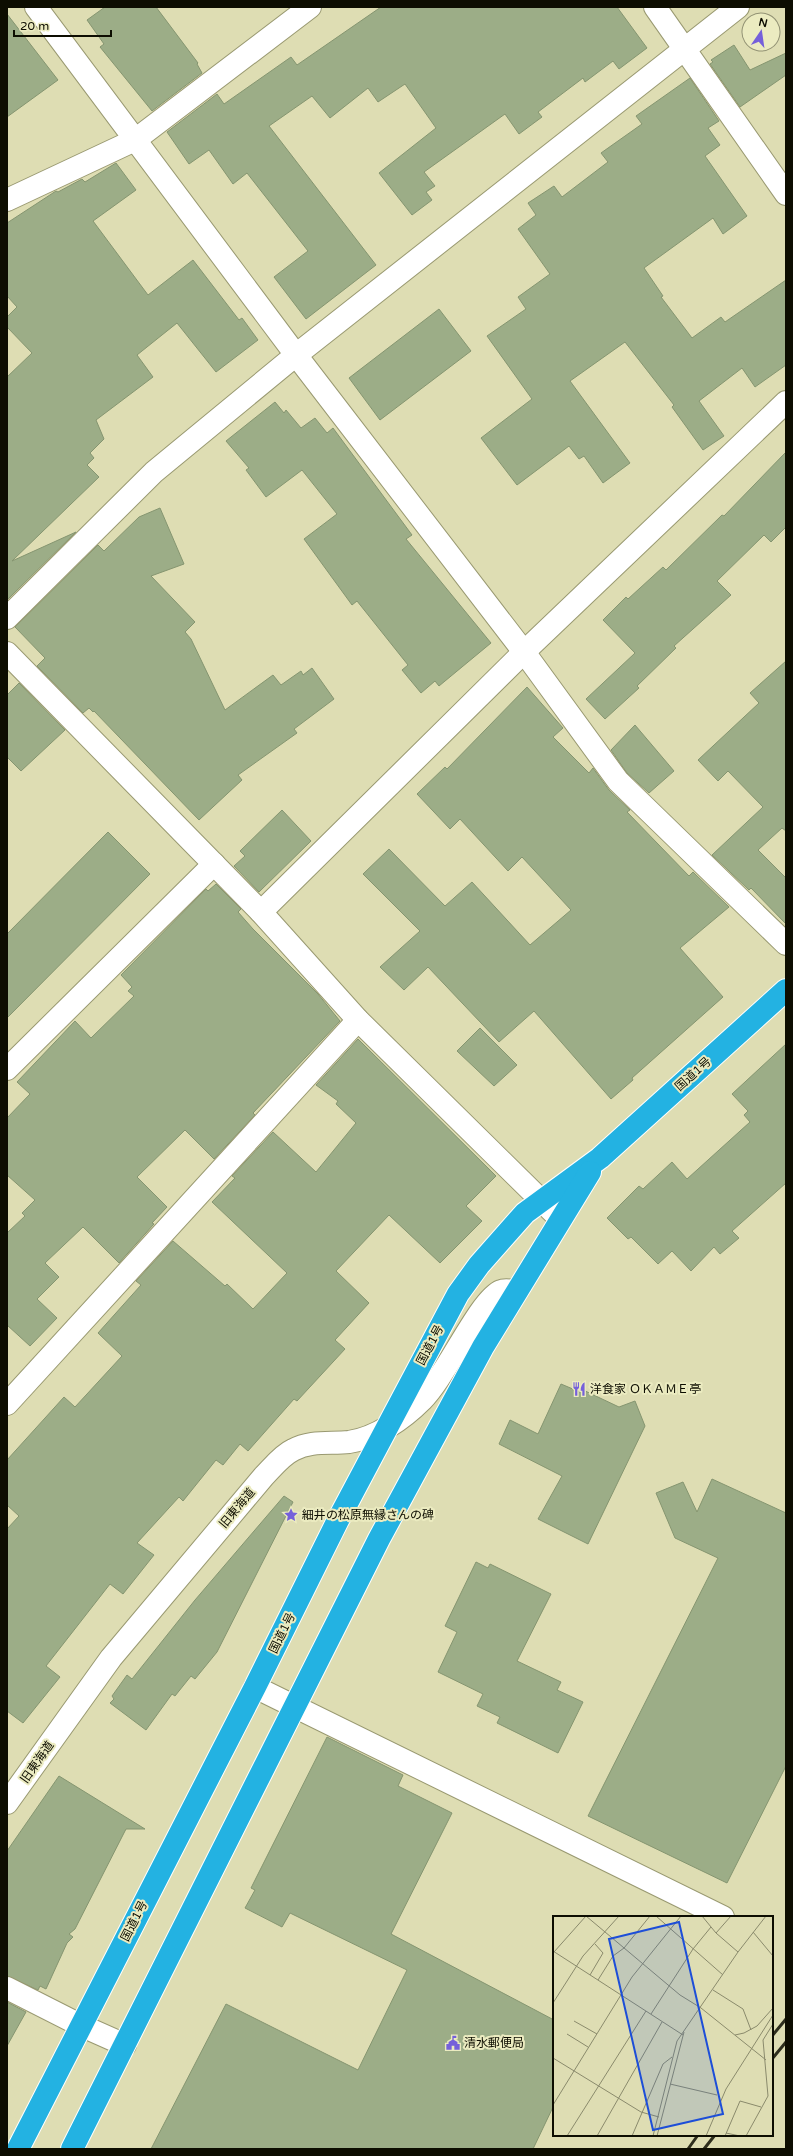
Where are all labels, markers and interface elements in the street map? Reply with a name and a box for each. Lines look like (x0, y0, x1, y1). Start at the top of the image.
scale bar (14, 12, 111, 38)
north arrow (741, 12, 781, 52)
text: N (757, 15, 769, 30)
text: 20 m (20, 19, 49, 33)
street label: 国道1号 (672, 1054, 714, 1094)
street label: 国道1号 (414, 1322, 446, 1368)
restaurant icon: 洋食家 ＯＫＡＭＥ亭 (571, 1381, 587, 1397)
place label: 洋食家 ＯＫＡＭＥ亭 (590, 1382, 701, 1396)
street label: 旧東海道 (216, 1485, 258, 1531)
place icon: 細井の松原無縁さんの碑 (283, 1507, 299, 1523)
place label: 細井の松原無縁さんの碑 (302, 1508, 434, 1522)
street label: 国道1号 (266, 1610, 298, 1656)
street label: 旧東海道 (17, 1738, 57, 1786)
street label: 国道1号 (118, 1898, 150, 1944)
inset map (553, 1916, 773, 2136)
public building icon: 清水郵便局 (445, 2035, 461, 2051)
place label: 清水郵便局 (464, 2036, 524, 2050)

